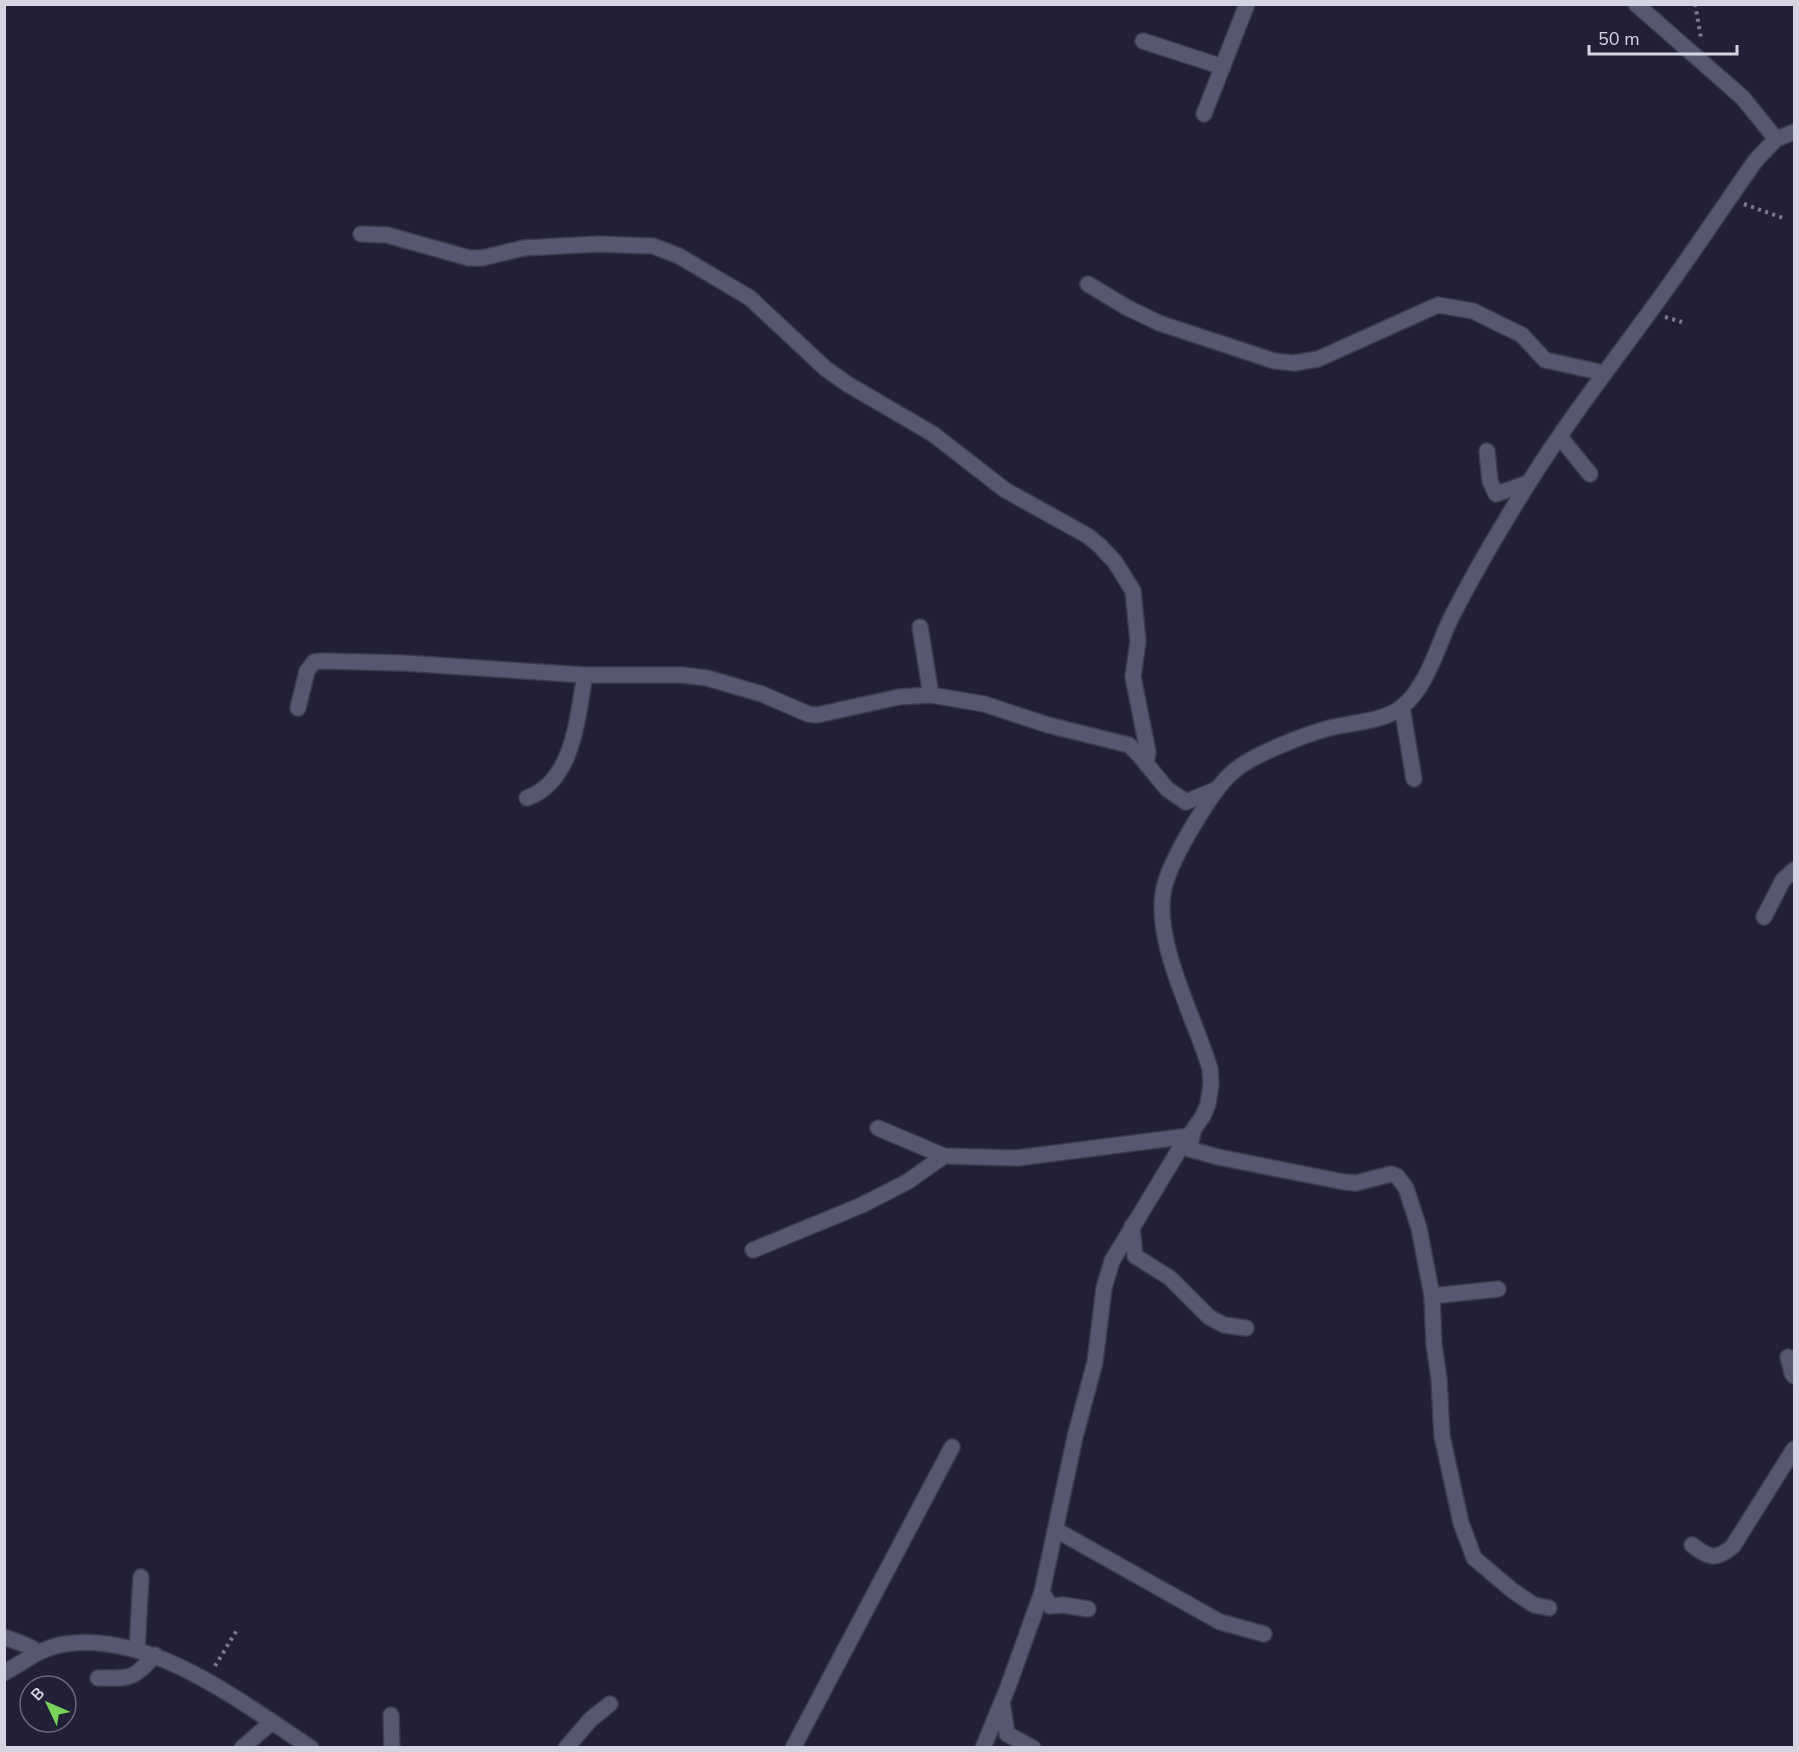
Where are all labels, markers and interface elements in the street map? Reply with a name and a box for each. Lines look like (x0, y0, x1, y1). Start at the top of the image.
scale bar (1589, 18, 1738, 56)
text: 50 m (1598, 27, 1640, 51)
north arrow (18, 1674, 78, 1734)
text: B (26, 1683, 50, 1706)

